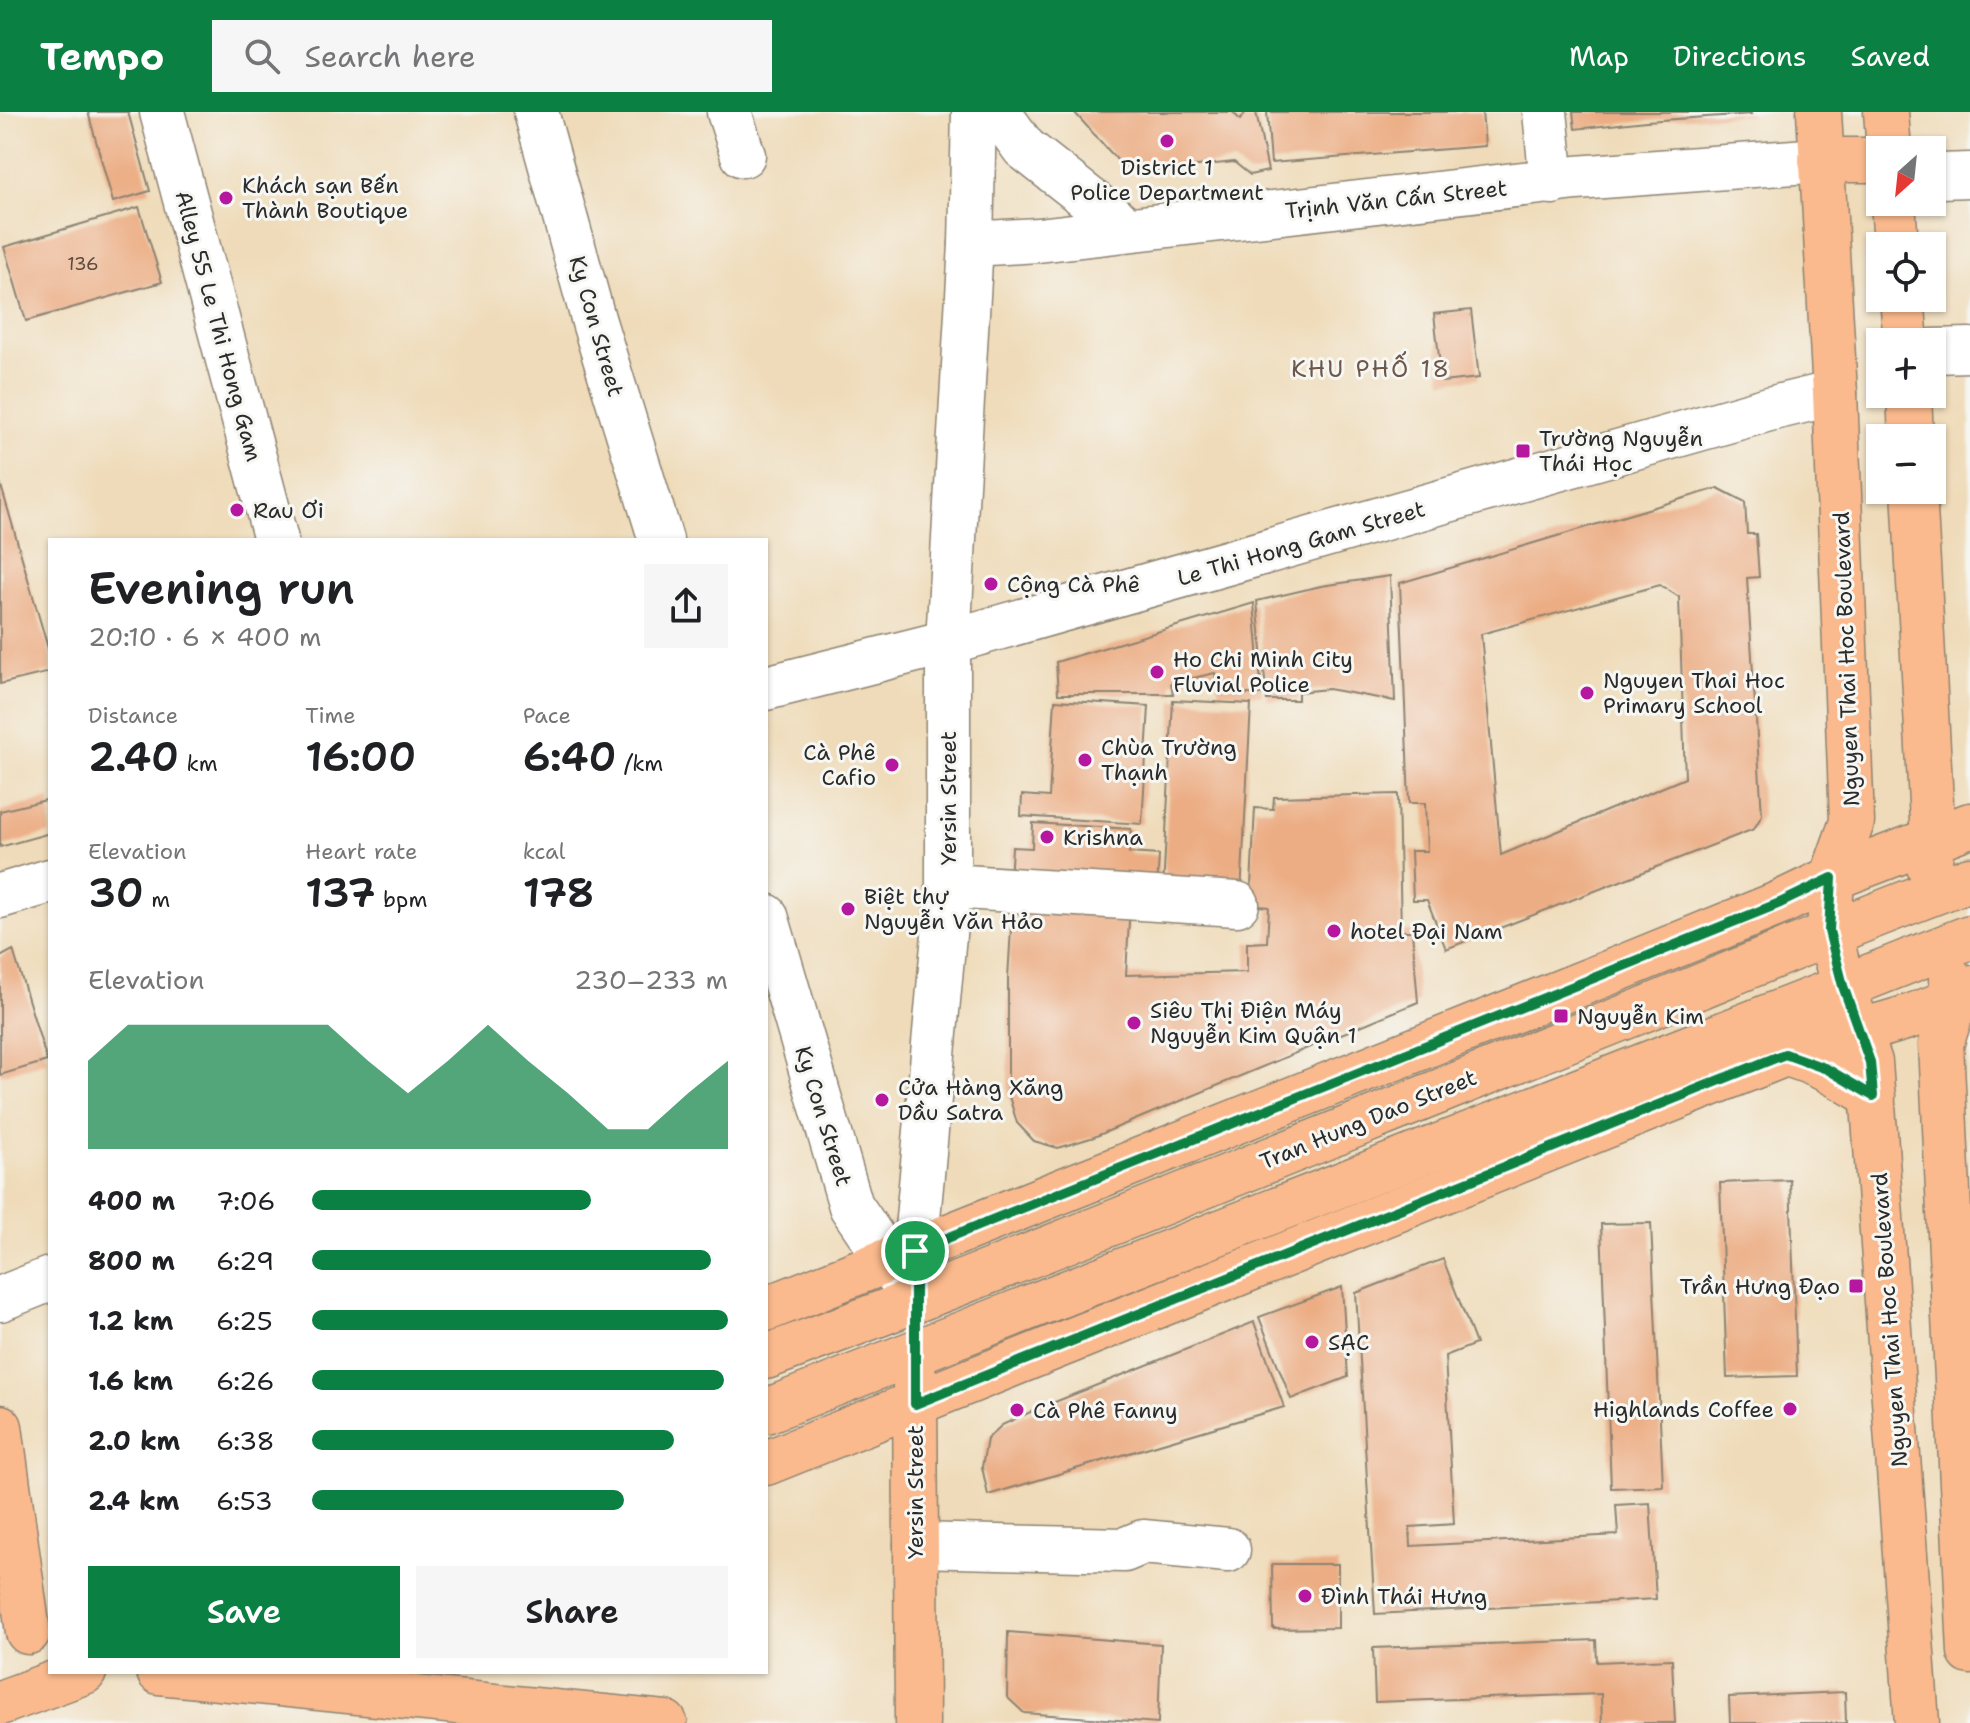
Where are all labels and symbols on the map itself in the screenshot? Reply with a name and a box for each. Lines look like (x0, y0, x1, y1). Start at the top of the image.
marker: District 1 Police Department (1158, 132, 1176, 150)
north arrow (1866, 136, 1946, 216)
place label: District 1 Police Department (1070, 153, 1264, 207)
place label: Khách sạn Bến Thành Boutique (242, 171, 408, 225)
street label: Trịnh Văn Cấn Street (1284, 173, 1509, 226)
street label: Alley 55 Le Thi Hong Gam (168, 188, 269, 465)
marker: Khách sạn Bến Thành Boutique (217, 189, 235, 207)
house number: 136 (67, 252, 99, 276)
street label: Ky Con Street (563, 252, 630, 400)
district label: KHU PHỐ 18 (1291, 351, 1451, 385)
place label: Trường Nguyễn Thái Học (1539, 424, 1703, 478)
marker: Trường Nguyễn Thái Học (1514, 442, 1532, 460)
street label: Le Thi Hong Gam Street (1174, 494, 1428, 593)
place label: Rau Ơi (253, 496, 324, 525)
marker: Rau Ơi (228, 501, 246, 519)
street label: Nguyen Thai Hoc Boulevard (1827, 511, 1866, 807)
place label: Cộng Cà Phê (1007, 570, 1140, 599)
marker: Cộng Cà Phê (982, 575, 1000, 593)
place label: Ho Chi Minh City Fluvial Police (1173, 645, 1353, 699)
marker: Ho Chi Minh City Fluvial Police (1148, 663, 1166, 681)
place label: Nguyen Thai Hoc Primary School (1603, 666, 1785, 720)
marker: Nguyen Thai Hoc Primary School (1578, 684, 1596, 702)
street label: Yersin Street (934, 731, 963, 865)
place label: Chùa Trường Thạnh (1101, 733, 1237, 787)
place label: Cà Phê Cafio (803, 738, 876, 792)
marker: Chùa Trường Thạnh (1076, 751, 1094, 769)
marker: Cà Phê Cafio (883, 756, 901, 774)
place label: Krishna (1063, 823, 1143, 852)
marker: Krishna (1038, 828, 1056, 846)
place label: Biệt thự Nguyễn Văn Hảo (864, 882, 1044, 936)
marker: Biệt thự Nguyễn Văn Hảo (839, 900, 857, 918)
place label: hotel Đại Nam (1350, 917, 1503, 946)
marker: hotel Đại Nam (1325, 922, 1343, 940)
place label: Siêu Thị Điện Máy Nguyễn Kim Quận 1 (1150, 996, 1357, 1050)
place label: Nguyễn Kim (1577, 1002, 1704, 1031)
marker: Nguyễn Kim (1552, 1007, 1570, 1025)
marker: Siêu Thị Điện Máy Nguyễn Kim Quận 1 (1125, 1014, 1143, 1032)
street label: Ky Con Street (788, 1042, 859, 1190)
street label: Tran Hung Dao Street (1256, 1063, 1481, 1176)
place label: Cửa Hàng Xăng Dầu Satra (898, 1073, 1064, 1127)
marker: Cửa Hàng Xăng Dầu Satra (873, 1091, 891, 1109)
street label: Nguyen Thai Hoc Boulevard (1865, 1172, 1914, 1468)
pin (881, 1217, 949, 1285)
place label: Trần Hưng Đạo (1679, 1272, 1840, 1301)
marker: Trần Hưng Đạo (1847, 1277, 1865, 1295)
place label: SẠC (1328, 1328, 1369, 1357)
marker: SẠC (1303, 1333, 1321, 1351)
place label: Highlands Coffee (1593, 1395, 1774, 1424)
place label: Cà Phê Fanny (1033, 1396, 1178, 1425)
marker: Highlands Coffee (1781, 1400, 1799, 1418)
marker: Cà Phê Fanny (1008, 1401, 1026, 1419)
street label: Yersin Street (901, 1425, 930, 1559)
place label: Đình Thái Hưng (1321, 1582, 1487, 1611)
marker: Đình Thái Hưng (1296, 1587, 1314, 1605)

